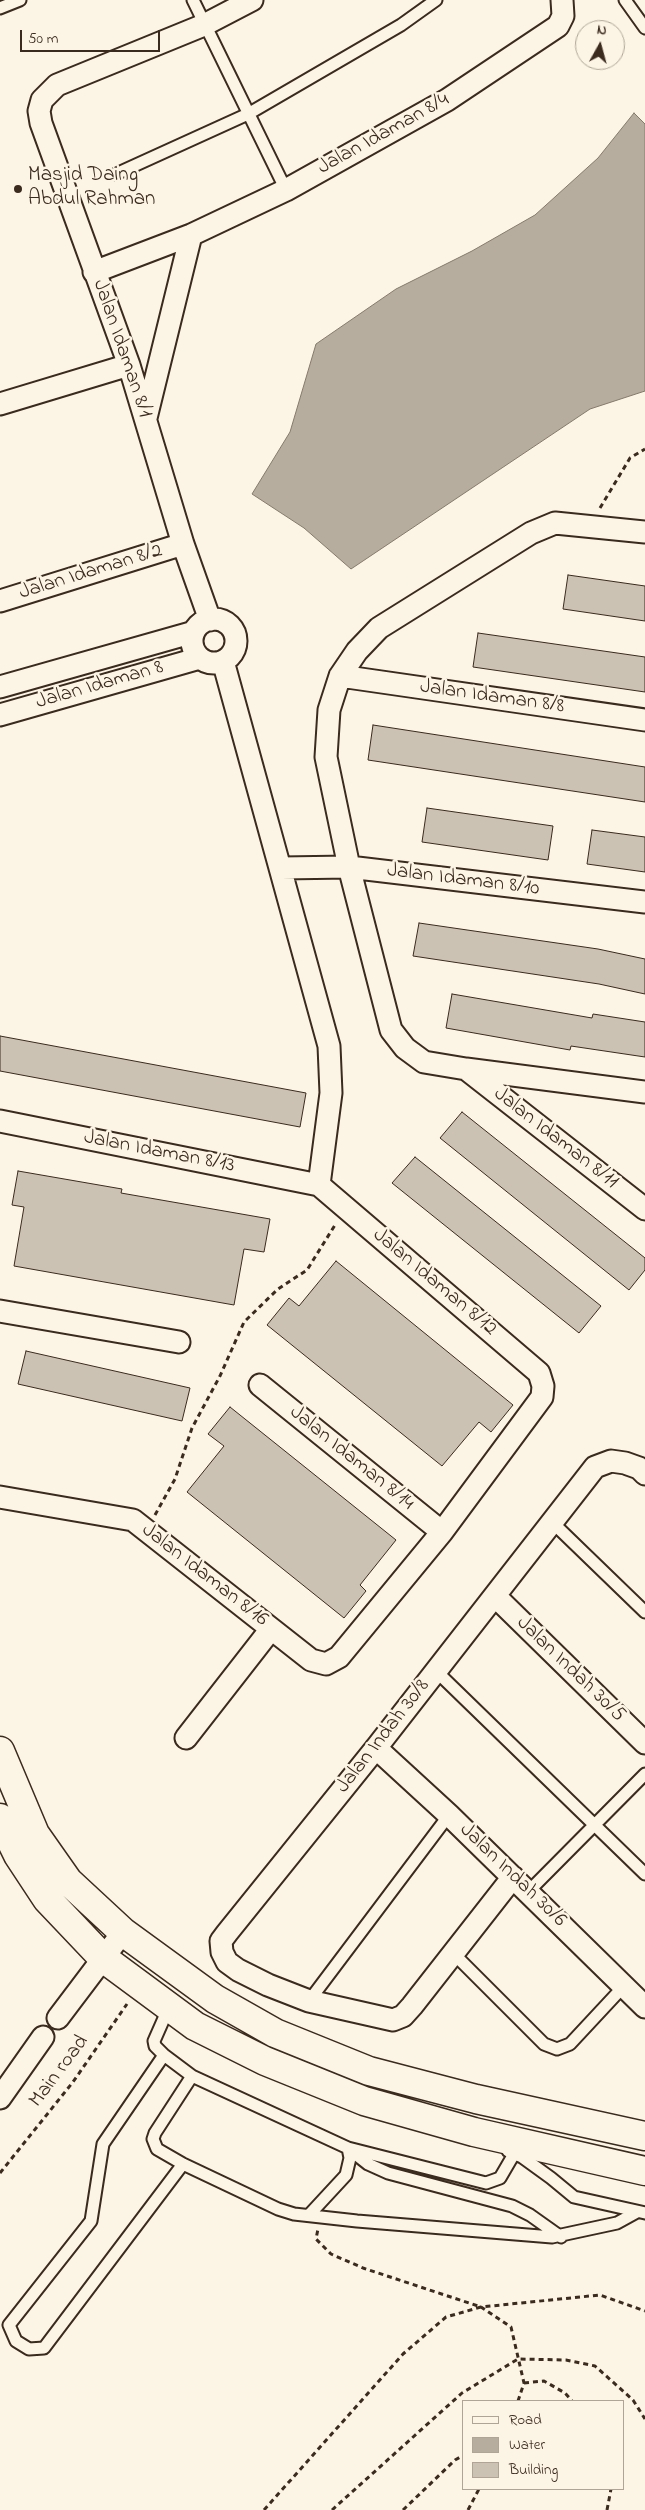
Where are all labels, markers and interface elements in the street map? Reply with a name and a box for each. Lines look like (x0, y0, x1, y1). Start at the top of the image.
scale bar (22, 20, 162, 52)
north arrow (575, 20, 625, 70)
text: N (596, 20, 608, 42)
text: 50 m (28, 28, 58, 50)
street label: Jalan Idaman 8/4 (314, 88, 454, 182)
place label: Masjid Daing Abdul Rahman (28, 164, 155, 214)
marker: Masjid Daing Abdul Rahman (12, 183, 24, 195)
street label: Jalan Idaman 8/1 (86, 277, 156, 421)
street label: Jalan Idaman 8/2 (16, 539, 166, 607)
street label: Jalan Idaman 8 (33, 656, 167, 716)
street label: Jalan Idaman 8/8 (418, 675, 566, 721)
street label: Jalan Idaman 8/10 (385, 859, 541, 903)
street label: Jalan Idaman 8/11 (488, 1083, 622, 1195)
street label: Jalan Idaman 8/13 (81, 1126, 237, 1180)
street label: Jalan Idaman 8/12 (367, 1224, 501, 1342)
street label: Jalan Idaman 8/14 (284, 1401, 418, 1517)
street label: Jalan Idaman 8/16 (136, 1519, 272, 1633)
street label: Jalan Indah 30/5 (510, 1612, 630, 1728)
street label: Jalan Indah 30/8 (332, 1675, 436, 1799)
street label: Jalan Indah 30/6 (453, 1819, 571, 1933)
street label: Main road (25, 2031, 95, 2113)
legend (462, 2400, 625, 2490)
text: Road (509, 2409, 542, 2431)
text: Water (509, 2434, 545, 2456)
text: Building (509, 2459, 558, 2481)

